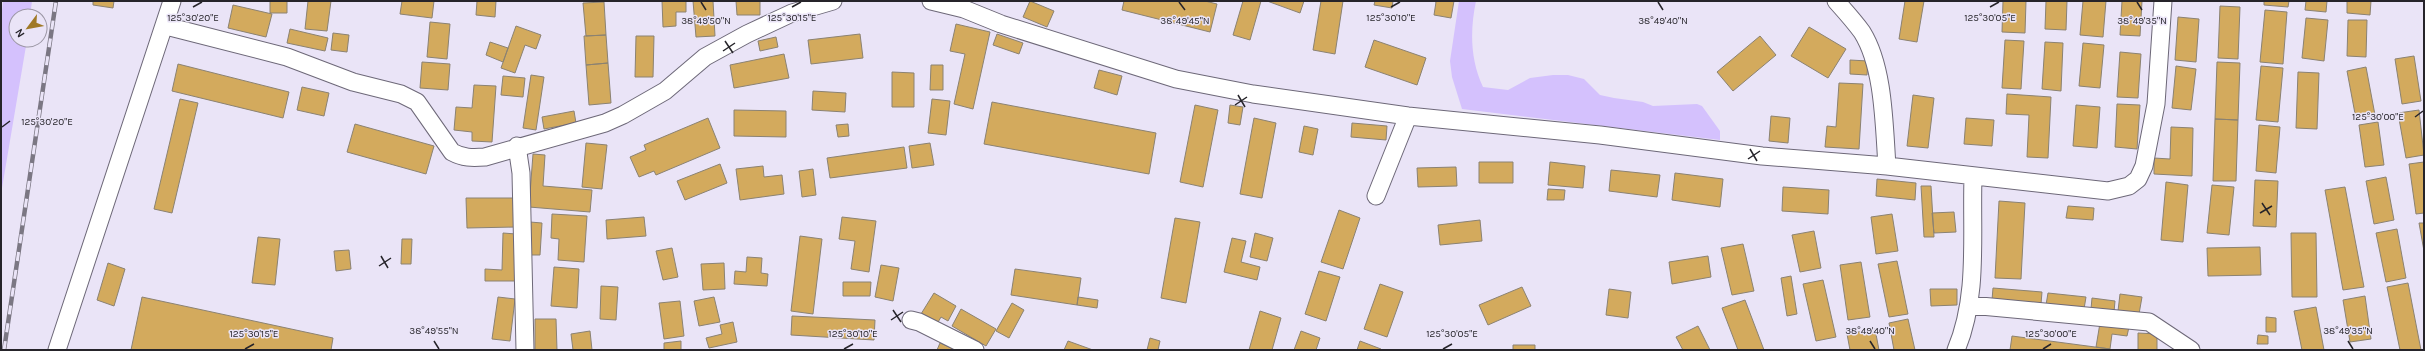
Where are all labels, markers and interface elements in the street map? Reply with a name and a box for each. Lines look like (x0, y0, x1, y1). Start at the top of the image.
north arrow (8, 8, 48, 48)
text: 125°30'20"E (167, 12, 219, 24)
text: 125°30'15"E (768, 12, 816, 24)
text: 125°30'10"E (1366, 12, 1416, 24)
text: 125°30'05"E (1964, 12, 2016, 24)
text: 38°49'50"N (681, 15, 731, 27)
text: 38°49'45"N (1160, 15, 1210, 27)
text: 38°49'40"N (1638, 15, 1688, 27)
text: 38°49'35"N (2117, 15, 2167, 27)
text: N (12, 26, 28, 40)
text: 125°30'00"E (2352, 111, 2404, 123)
text: 125°30'20"E (21, 116, 73, 128)
text: 38°49'55"N (409, 325, 459, 337)
text: 38°49'40"N (1845, 325, 1895, 337)
text: 38°49'35"N (2323, 325, 2373, 337)
text: 125°30'15"E (230, 328, 278, 340)
text: 125°30'10"E (828, 328, 878, 340)
text: 125°30'05"E (1426, 328, 1478, 340)
text: 125°30'00"E (2025, 328, 2077, 340)

